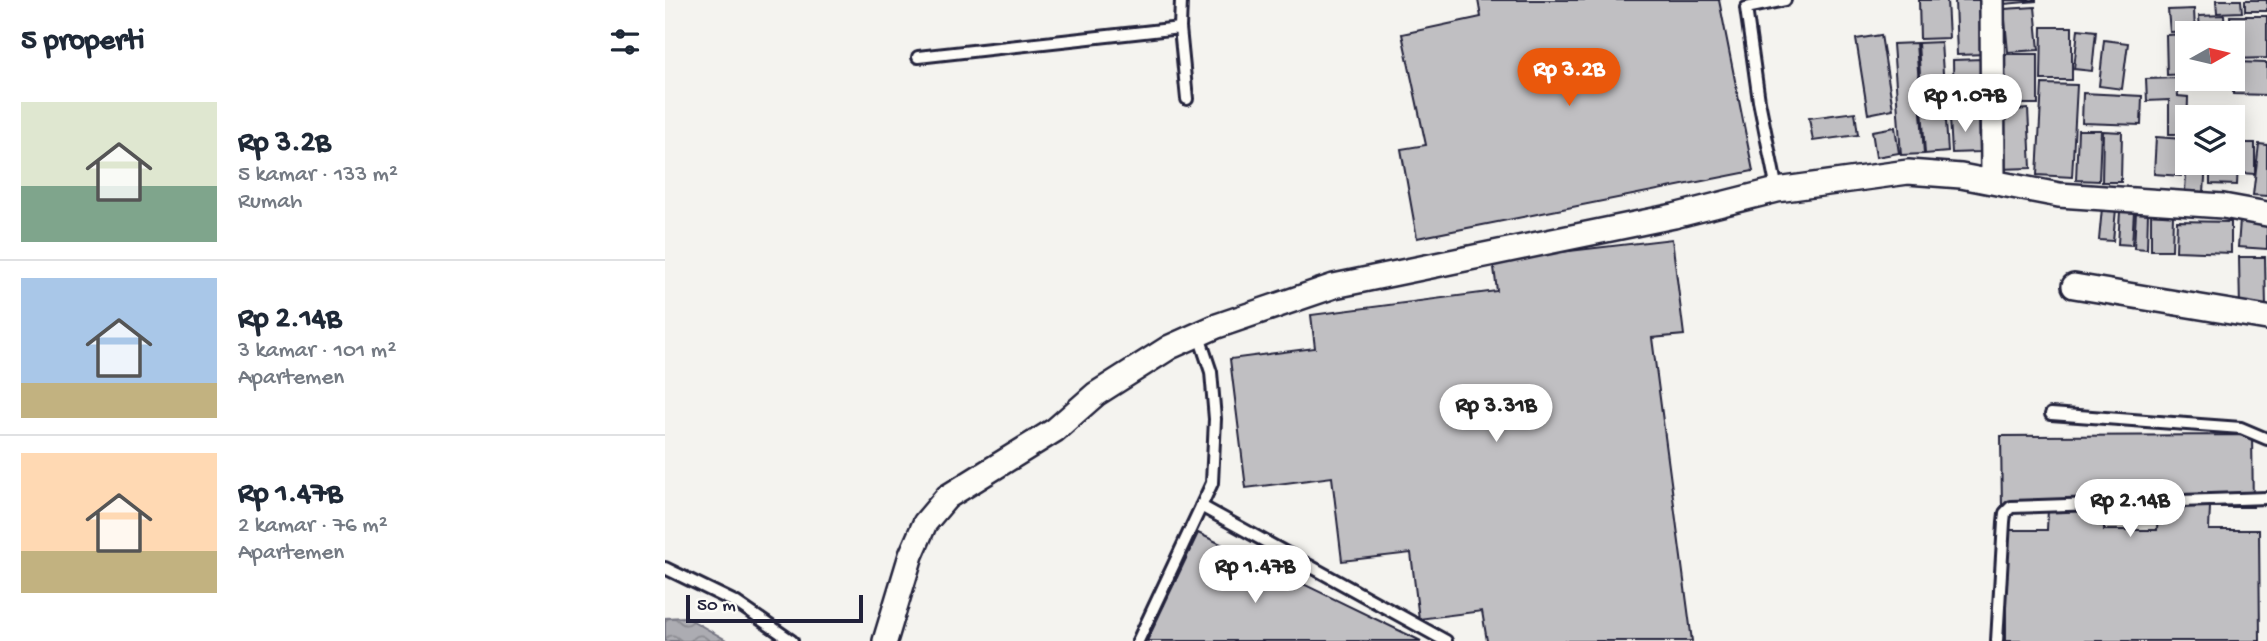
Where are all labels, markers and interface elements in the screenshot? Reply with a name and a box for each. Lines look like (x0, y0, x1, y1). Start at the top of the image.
north arrow (2175, 21, 2245, 91)
map controls (2175, 21, 2245, 175)
icon: filters (606, 23, 644, 61)
text: 5 properti (21, 25, 144, 60)
pin: Rp 3.2B (1504, 48, 1634, 108)
text: Rp 3.2B (1533, 57, 1605, 84)
pin: Rp 1.07B (1893, 74, 2037, 134)
text: Rp 1.07B (1924, 83, 2006, 110)
button: layers (2175, 105, 2245, 175)
text: Rp 3.2B (238, 127, 331, 162)
icon: home (77, 130, 161, 214)
text: 5 kamar · 133 m² (238, 162, 398, 189)
text: Rumah (238, 189, 302, 216)
text: Rp 2.14B (238, 303, 341, 338)
icon: home (77, 306, 161, 390)
text: 3 kamar · 101 m² (238, 338, 396, 365)
text: Apartemen (238, 365, 344, 392)
pin: Rp 3.31B (1424, 384, 1568, 444)
text: Rp 3.31B (1456, 393, 1536, 420)
text: Rp 1.47B (238, 478, 342, 513)
pin: Rp 2.14B (2058, 480, 2202, 539)
icon: home (77, 481, 161, 565)
text: Rp 2.14B (2090, 488, 2170, 515)
text: 2 kamar · 76 m² (238, 513, 388, 540)
text: Apartemen (238, 540, 344, 567)
pin: Rp 1.47B (1183, 546, 1327, 605)
text: Rp 1.47B (1215, 554, 1295, 581)
scale bar (686, 592, 863, 624)
text: 50 m (697, 595, 736, 618)

